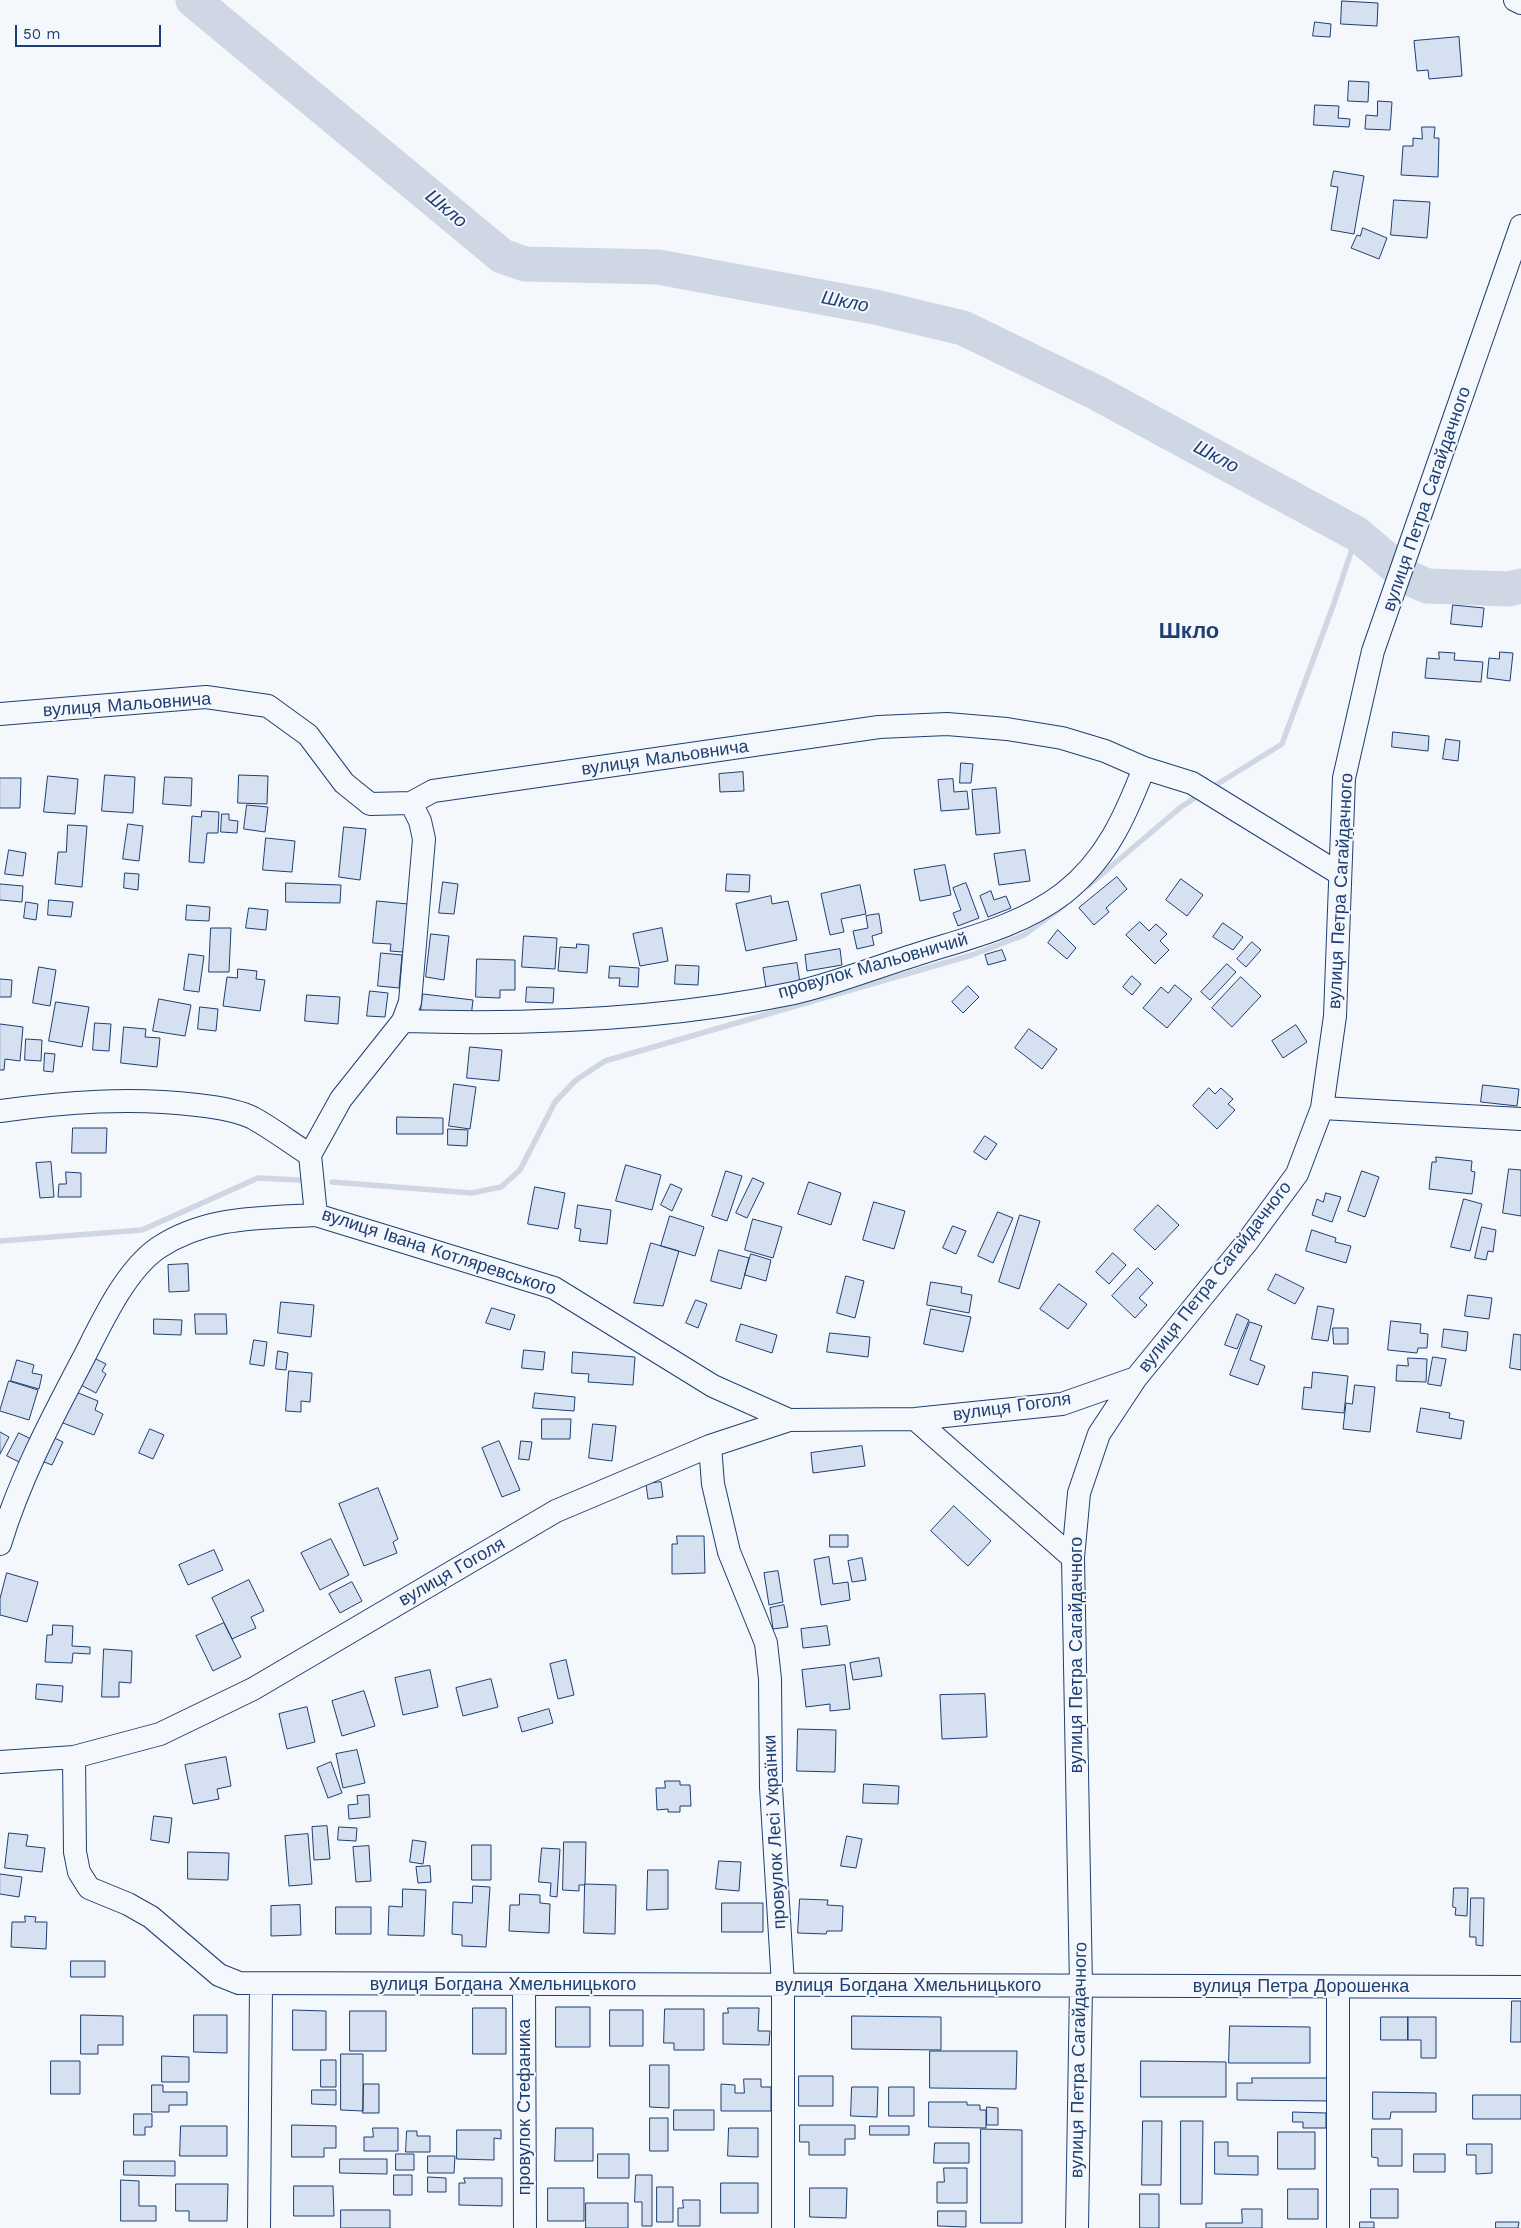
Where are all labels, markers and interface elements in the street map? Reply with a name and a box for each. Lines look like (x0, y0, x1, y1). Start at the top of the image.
scale bar (18, 15, 164, 47)
text: 50 m (23, 25, 60, 43)
water label: Шкло (420, 185, 472, 233)
water label: Шкло (819, 286, 871, 318)
street label: вулиця Петра Сагайдачного (1378, 384, 1476, 614)
water label: Шкло (1190, 436, 1242, 478)
district label: Шкло (1159, 619, 1219, 645)
street label: вулиця Мальовнича (42, 688, 212, 722)
street label: вулиця Мальовнича (580, 736, 750, 780)
street label: вулиця Петра Сагайдачного (1324, 772, 1358, 1010)
street label: провулок Мальовничий (776, 929, 970, 1003)
street label: вулиця Петра Сагайдачного (1134, 1177, 1296, 1377)
street label: вулиця Івана Котляревського (319, 1204, 559, 1300)
street label: вулиця Гоголя (952, 1388, 1072, 1426)
street label: вулиця Гоголя (395, 1533, 509, 1611)
street label: вулиця Петра Сагайдачного (1066, 1537, 1088, 1773)
street label: провулок Лесі Українки (759, 1734, 791, 1930)
street label: вулиця Петра Сагайдачного (1066, 1942, 1092, 2178)
street label: вулиця Богдана Хмельницького (370, 1974, 636, 1996)
street label: вулиця Богдана Хмельницького (775, 1975, 1041, 1997)
street label: вулиця Петра Дорошенка (1193, 1976, 1409, 1998)
street label: провулок Стефаника (514, 2019, 536, 2195)

